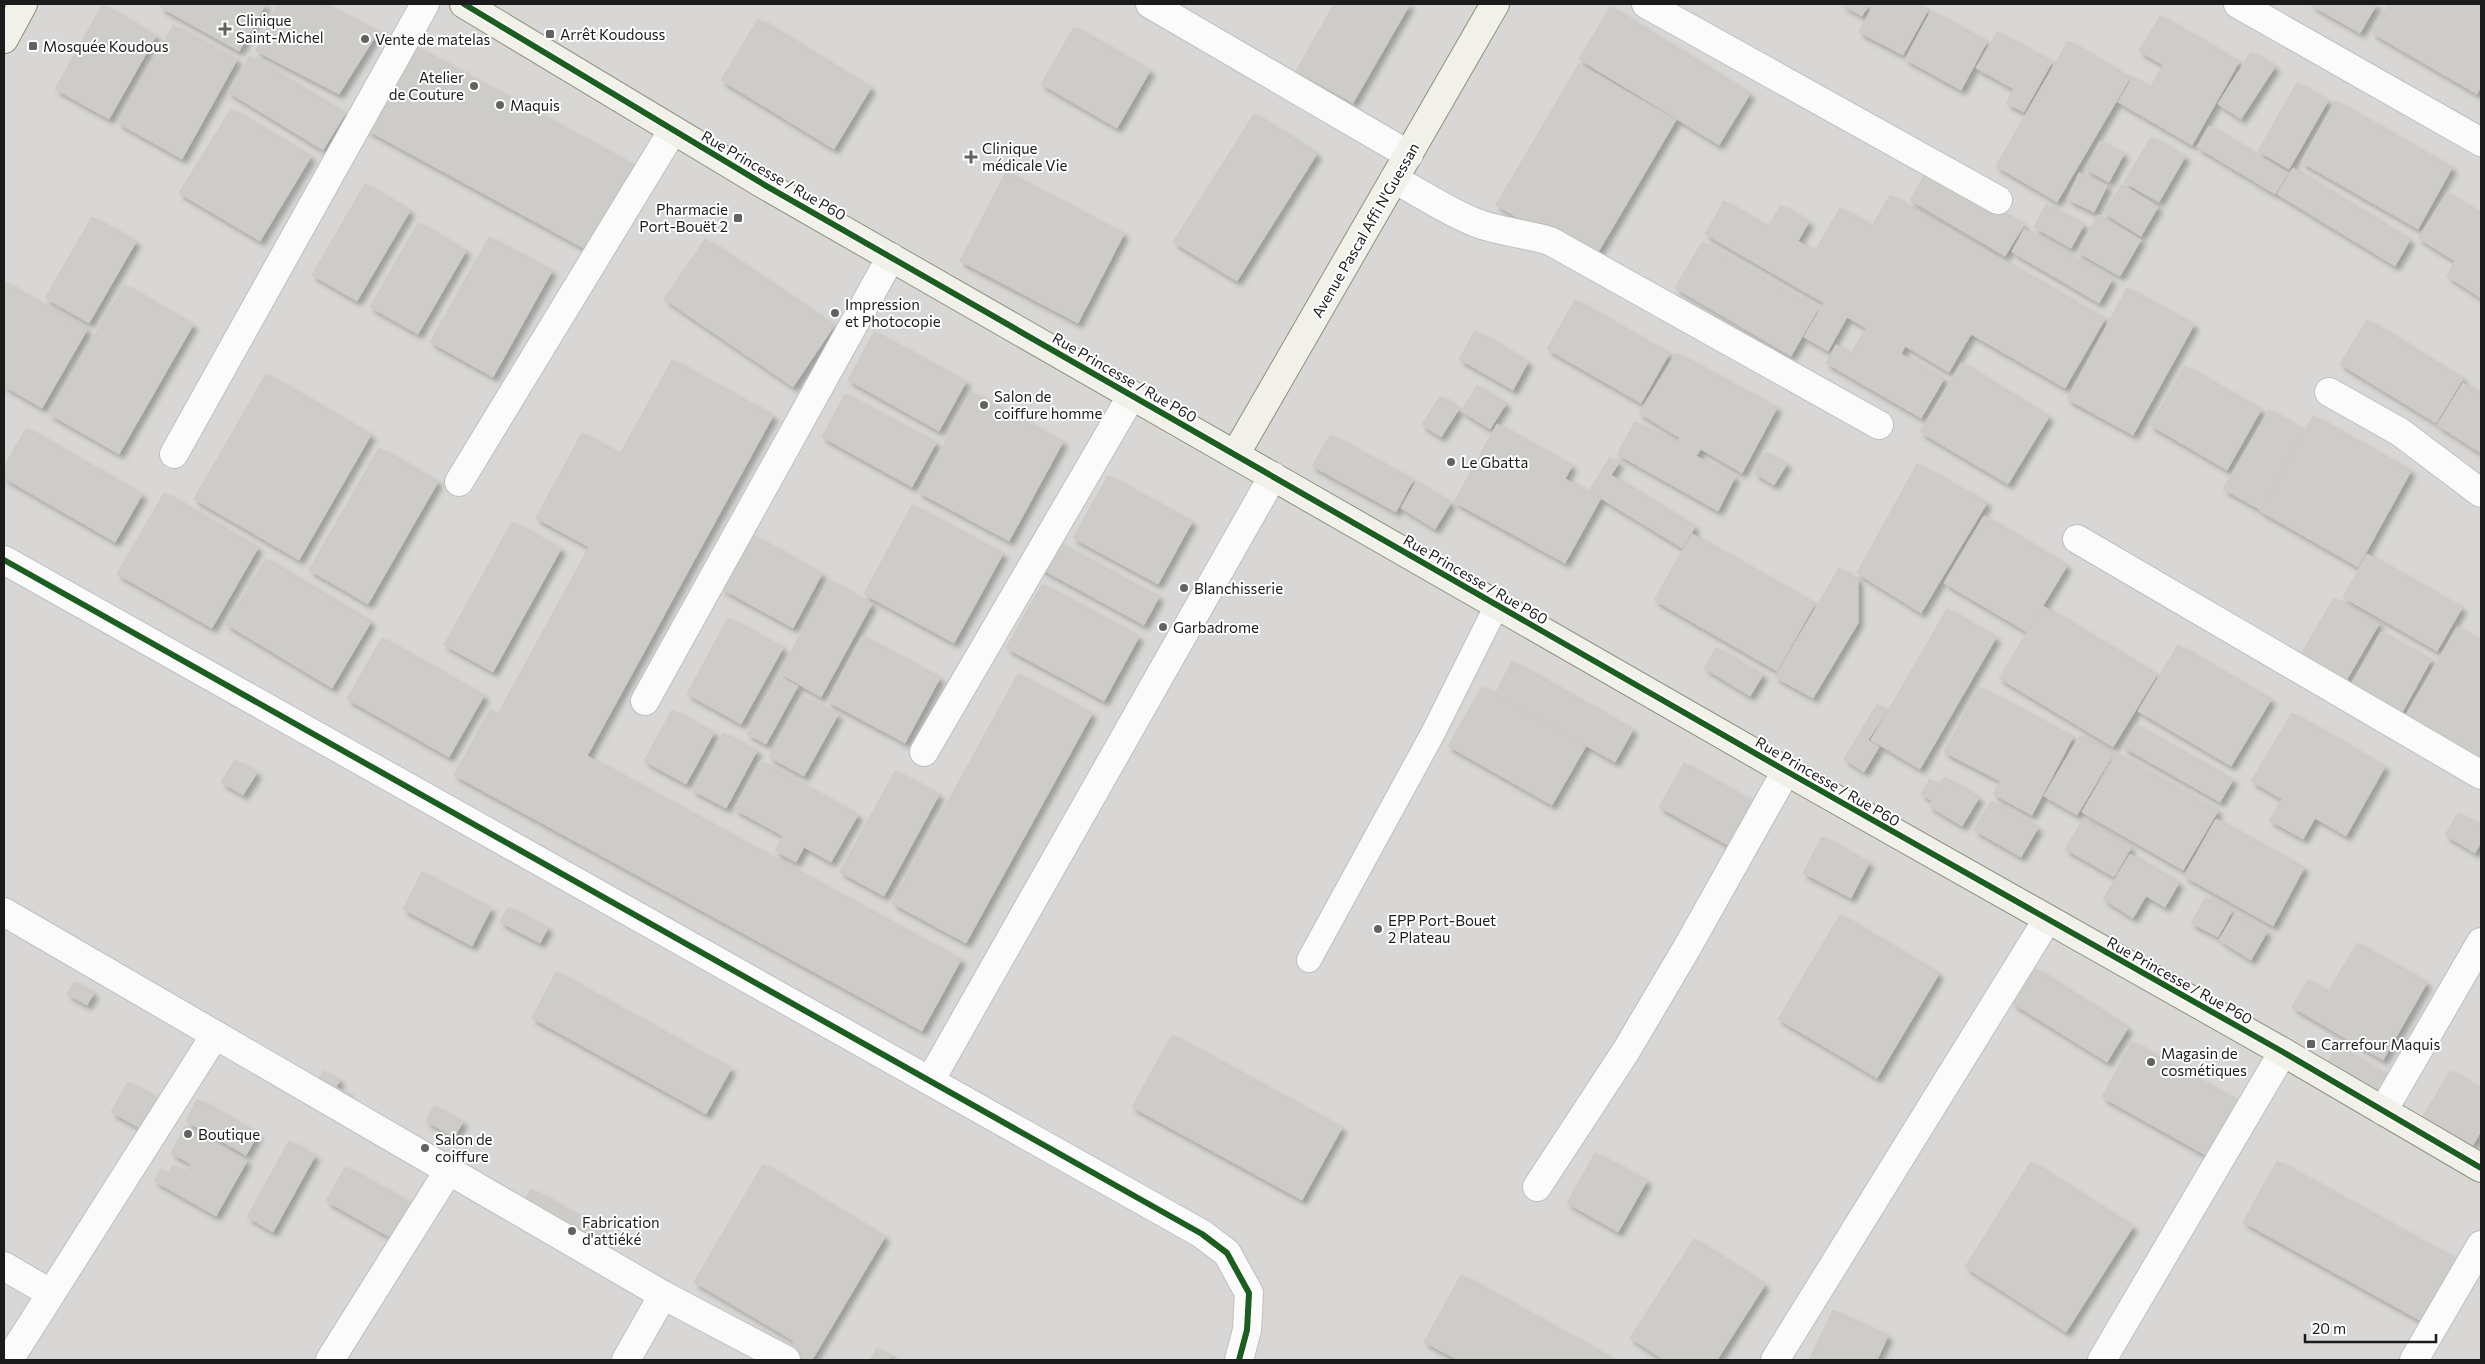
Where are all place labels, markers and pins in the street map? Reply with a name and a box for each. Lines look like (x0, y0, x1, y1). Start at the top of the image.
place label: Clinique Saint-Michel (236, 11, 324, 46)
marker: Clinique Saint-Michel (218, 22, 232, 36)
place label: Arrêt Koudouss (560, 25, 666, 43)
marker: Arrêt Koudouss (544, 28, 556, 40)
place label: Vente de matelas (375, 30, 491, 48)
marker: Vente de matelas (359, 33, 371, 45)
place label: Mosquée Koudous (43, 37, 169, 55)
marker: Mosquée Koudous (27, 40, 39, 52)
place label: Atelier de Couture (389, 68, 464, 103)
marker: Atelier de Couture (468, 80, 480, 92)
place label: Maquis (510, 96, 560, 114)
marker: Maquis (494, 99, 506, 111)
place label: Clinique médicale Vie (982, 139, 1068, 174)
marker: Clinique médicale Vie (964, 150, 978, 164)
place label: Pharmacie Port-Bouët 2 (639, 200, 728, 235)
marker: Pharmacie Port-Bouët 2 (732, 212, 744, 224)
place label: Impression et Photocopie (845, 295, 941, 330)
marker: Impression et Photocopie (829, 307, 841, 319)
place label: Salon de coiffure homme (994, 387, 1102, 422)
marker: Salon de coiffure homme (978, 399, 990, 411)
place label: Le Gbatta (1461, 453, 1528, 471)
marker: Le Gbatta (1445, 456, 1457, 468)
place label: Blanchisserie (1194, 579, 1283, 597)
marker: Blanchisserie (1178, 582, 1190, 594)
place label: Garbadrome (1173, 618, 1259, 636)
marker: Garbadrome (1157, 621, 1169, 633)
place label: EPP Port-Bouet 2 Plateau (1388, 911, 1496, 946)
marker: EPP Port-Bouet 2 Plateau (1372, 923, 1384, 935)
place label: Carrefour Maquis (2321, 1035, 2440, 1053)
marker: Carrefour Maquis (2305, 1038, 2317, 1050)
place label: Magasin de cosmétiques (2161, 1044, 2247, 1079)
marker: Magasin de cosmétiques (2145, 1056, 2157, 1068)
place label: Boutique (198, 1125, 260, 1143)
marker: Boutique (182, 1128, 194, 1140)
place label: Salon de coiffure (435, 1130, 493, 1165)
marker: Salon de coiffure (419, 1142, 431, 1154)
place label: Fabrication d'attiéké (582, 1213, 660, 1248)
marker: Fabrication d'attiéké (566, 1225, 578, 1237)

